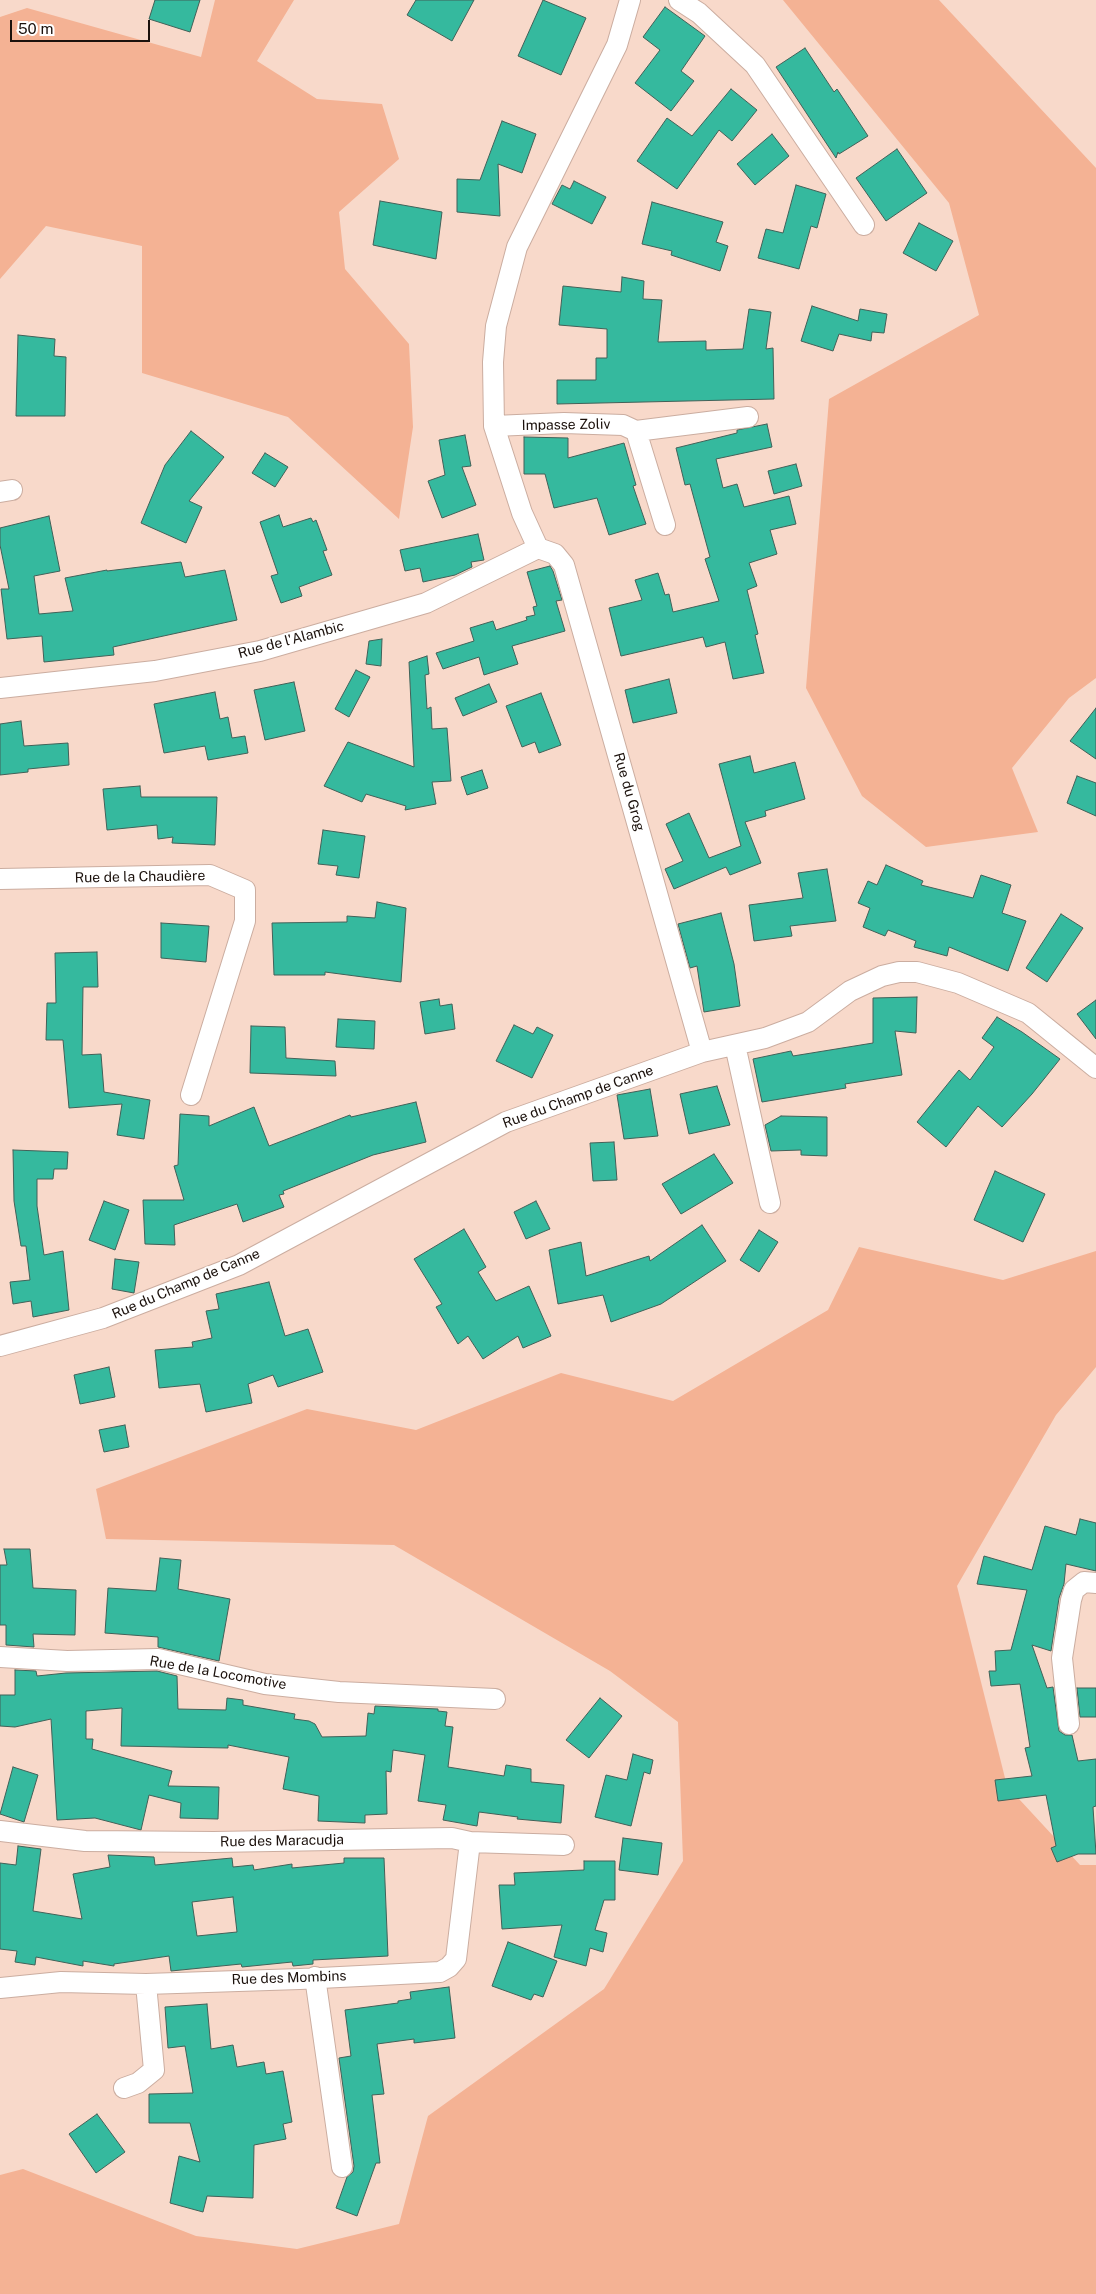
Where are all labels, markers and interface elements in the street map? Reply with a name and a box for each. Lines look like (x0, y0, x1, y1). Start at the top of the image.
scale bar (12, 10, 152, 42)
text: 50 m (18, 20, 53, 37)
street label: Impasse Zoliv (521, 416, 611, 434)
street label: Rue de l'Alambic (236, 618, 346, 662)
street label: Rue du Grog (610, 751, 648, 833)
street label: Rue de la Chaudière (75, 867, 205, 887)
street label: Rue du Champ de Canne (500, 1062, 656, 1132)
street label: Rue du Champ de Canne (110, 1245, 262, 1323)
street label: Rue de la Locomotive (148, 1653, 288, 1693)
street label: Rue des Maracudja (220, 1832, 344, 1850)
street label: Rue des Mombins (231, 1968, 347, 1988)

